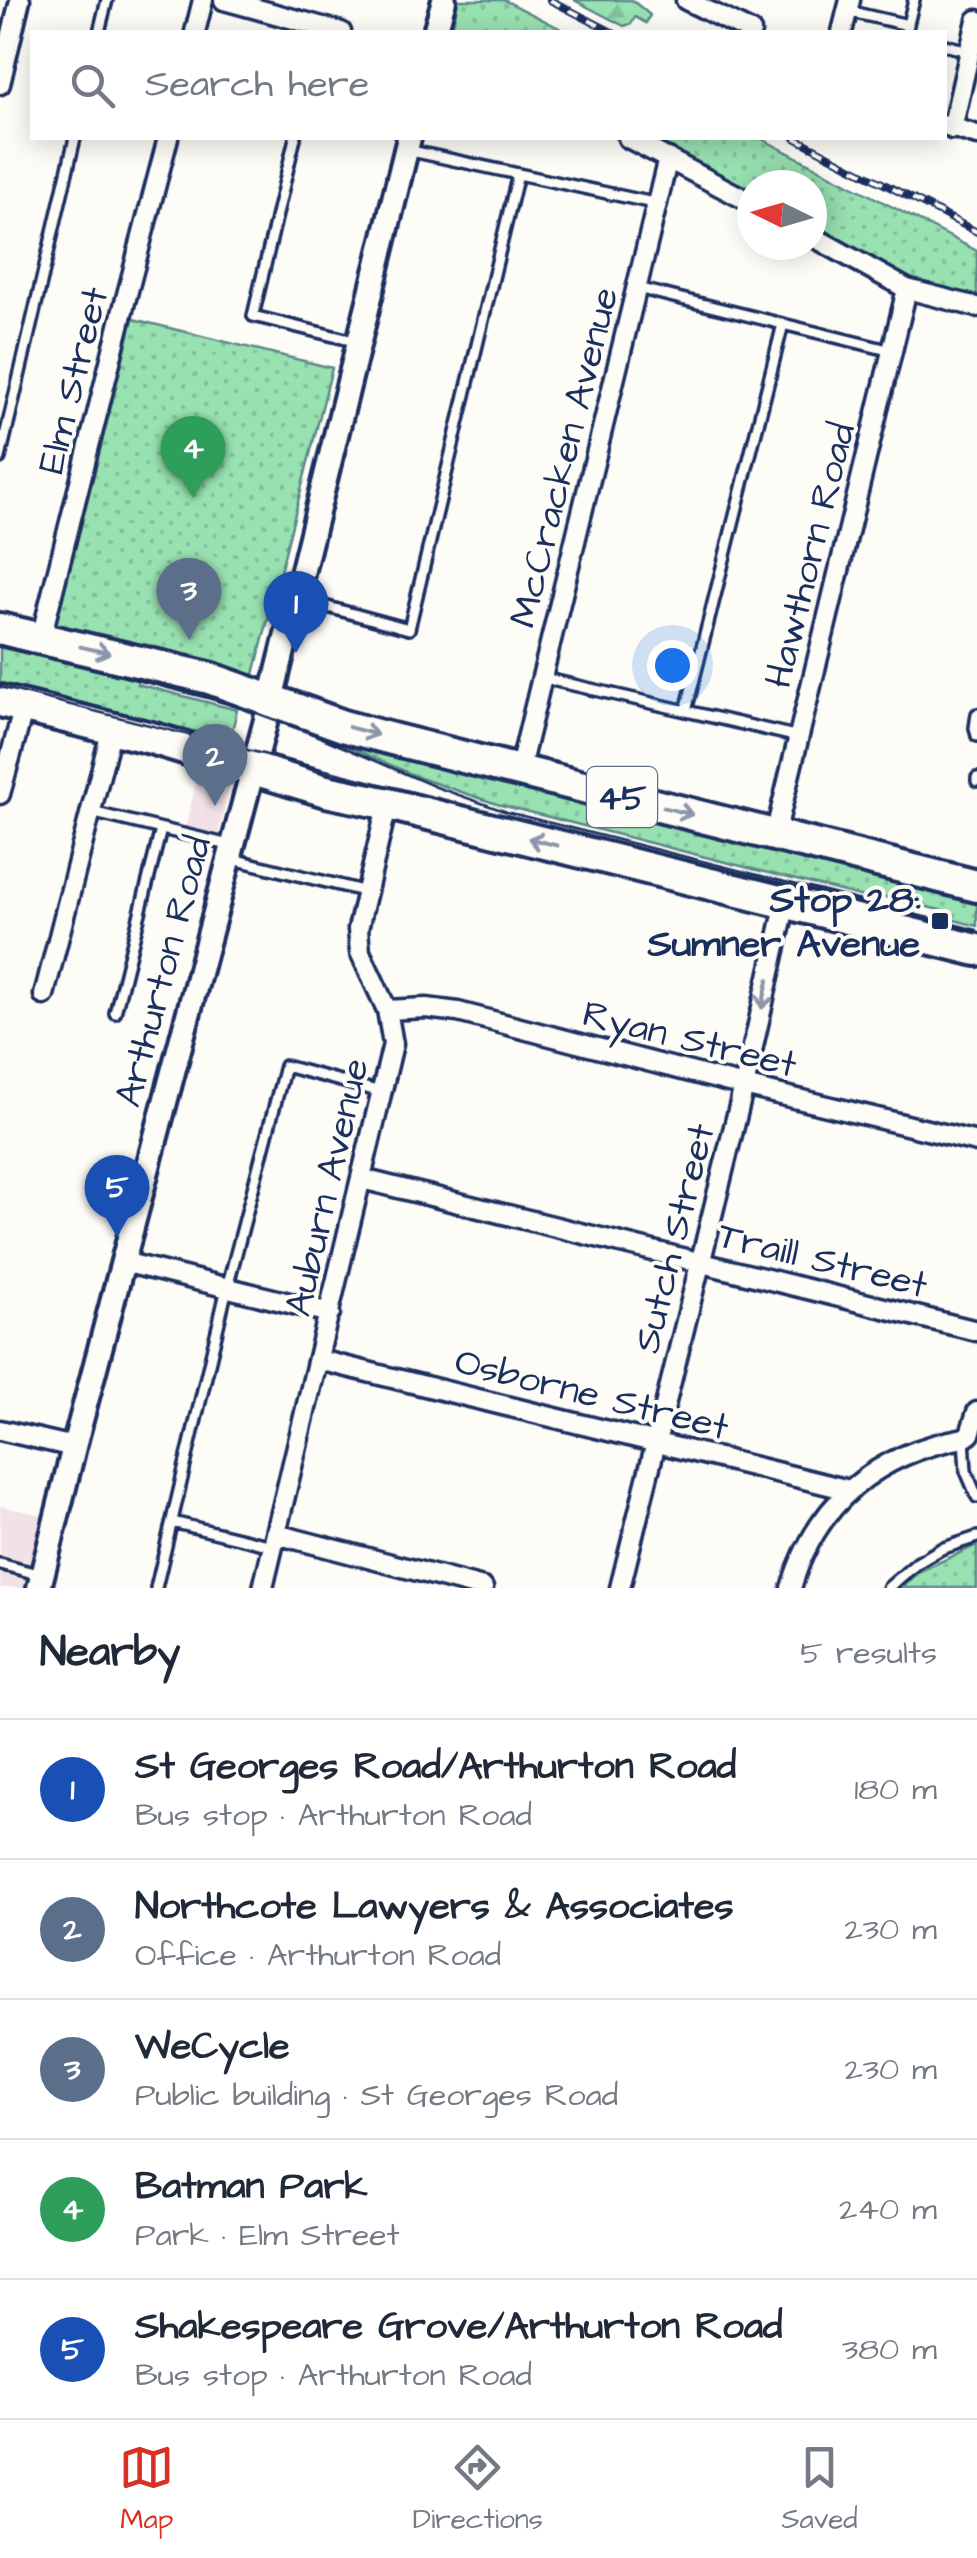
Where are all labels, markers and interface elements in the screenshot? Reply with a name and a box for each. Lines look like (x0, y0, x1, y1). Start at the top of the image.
search box (30, 30, 947, 140)
icon: search (65, 58, 120, 113)
text: Search here (145, 59, 369, 111)
north arrow (737, 170, 827, 260)
street label: Elm Street (26, 282, 122, 479)
street label: McCracken Avenue (498, 282, 632, 633)
pin: 4 (160, 416, 226, 498)
street label: Hawthorn Road (753, 418, 869, 693)
pin: 3 (156, 558, 222, 640)
pin: 1 (264, 570, 328, 653)
your location (647, 640, 698, 691)
one-way arrow (78, 642, 110, 660)
one-way arrow (347, 723, 378, 741)
pin: 2 (182, 724, 248, 806)
road number: 45 (587, 767, 657, 827)
one-way arrow (661, 803, 693, 821)
street label: Arthurton Road (103, 831, 225, 1113)
one-way arrow (528, 832, 560, 850)
place label: Stop 28: Sumner Avenue (647, 875, 921, 971)
marker: Stop 28: Sumner Avenue (929, 910, 951, 932)
one-way arrow (755, 977, 773, 1009)
street label: Ryan Street (577, 988, 802, 1093)
street label: Auburn Avenue (273, 1054, 383, 1321)
street label: Sutch Street (621, 1118, 729, 1358)
pin: 5 (84, 1154, 150, 1237)
street label: Traill Street (712, 1210, 933, 1312)
street label: Osborne Street (449, 1336, 734, 1454)
text: Nearby (40, 1624, 180, 1682)
text: 5 results (800, 1631, 937, 1676)
text: St Georges Road/Arthurton Road (135, 1741, 736, 1793)
text: 1 (70, 1767, 75, 1812)
text: 180 m (854, 1767, 937, 1812)
text: Bus stop · Arthurton Road (135, 1793, 532, 1838)
text: Northcote Lawyers & Associates (135, 1881, 734, 1933)
text: 2 (63, 1907, 82, 1952)
text: 230 m (845, 1907, 937, 1952)
text: Office · Arthurton Road (135, 1933, 501, 1978)
text: WeCycle (135, 2021, 290, 2073)
text: 3 (64, 2047, 81, 2092)
text: 230 m (845, 2047, 937, 2092)
text: Public building · St Georges Road (135, 2073, 618, 2118)
text: Batman Park (135, 2161, 368, 2213)
text: 4 (62, 2187, 83, 2232)
text: 240 m (839, 2187, 937, 2232)
text: Park · Elm Street (135, 2213, 400, 2258)
text: Shakespeare Grove/Arthurton Road (135, 2301, 783, 2353)
text: 5 (61, 2327, 84, 2372)
text: 380 m (842, 2327, 937, 2372)
text: Bus stop · Arthurton Road (135, 2353, 532, 2398)
tab: Map (119, 2440, 174, 2539)
tab: Directions (413, 2440, 543, 2539)
tab: Saved (781, 2440, 858, 2539)

